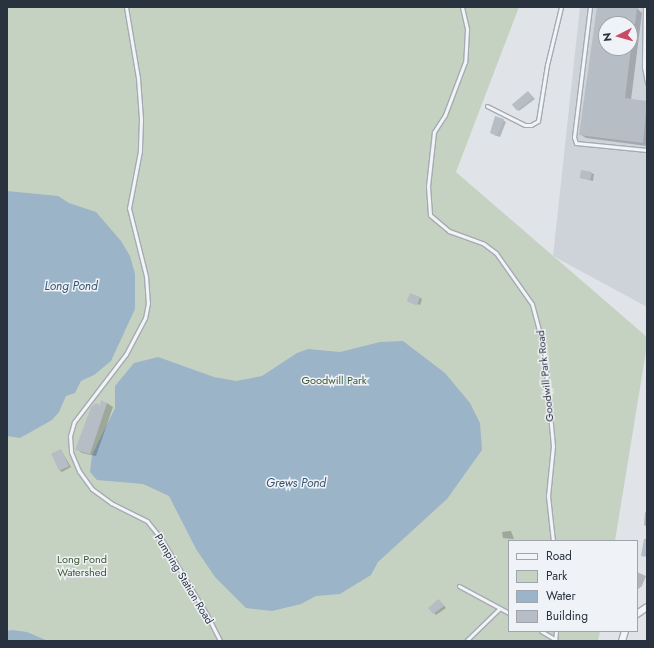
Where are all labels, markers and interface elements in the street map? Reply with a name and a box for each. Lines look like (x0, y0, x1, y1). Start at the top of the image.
north arrow (598, 16, 638, 56)
text: N (599, 32, 615, 42)
water label: Long Pond (44, 280, 98, 294)
street label: Goodwill Park Road (534, 329, 556, 423)
park label: Goodwill Park (301, 373, 367, 387)
water label: Grews Pond (266, 477, 326, 491)
street label: Pumping Station Road (152, 531, 216, 627)
legend (508, 540, 638, 632)
text: Road (546, 547, 572, 565)
park label: Long Pond Watershed (57, 553, 107, 579)
text: Park (546, 567, 567, 585)
text: Water (546, 587, 576, 605)
text: Building (546, 607, 588, 625)

